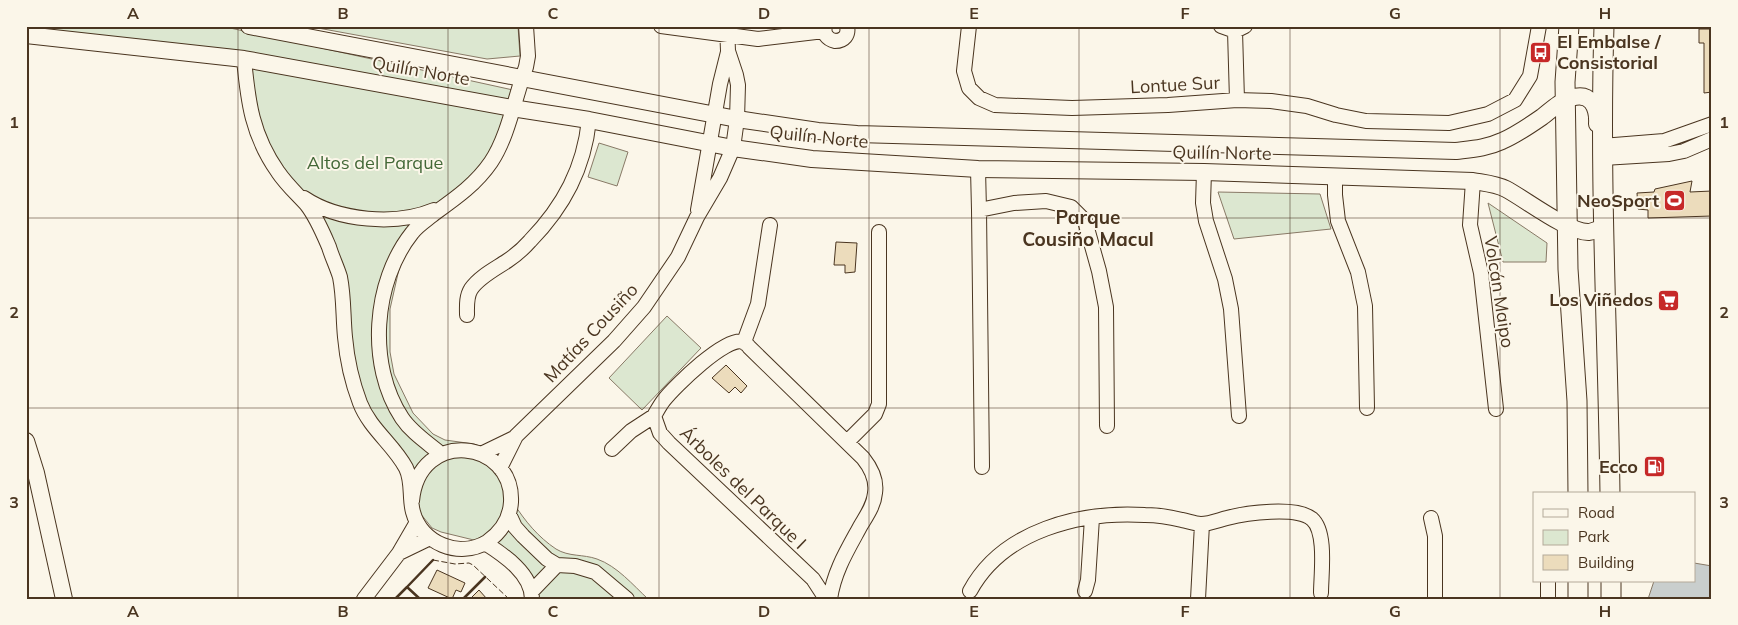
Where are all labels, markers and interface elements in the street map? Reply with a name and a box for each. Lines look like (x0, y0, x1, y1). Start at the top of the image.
text: A (127, 3, 139, 23)
text: B (337, 3, 349, 23)
text: C (548, 3, 559, 23)
text: D (758, 3, 770, 23)
text: E (969, 3, 979, 23)
text: F (1180, 3, 1190, 23)
text: G (1389, 3, 1401, 23)
text: H (1599, 3, 1611, 23)
place label: El Embalse / Consistorial (1557, 30, 1662, 74)
bus stop icon: El Embalse / Consistorial (1529, 40, 1553, 64)
street label: Quilín Norte (370, 51, 472, 90)
street label: Lontue Sur (1130, 71, 1221, 98)
text: 1 (9, 112, 19, 132)
text: 1 (1719, 112, 1729, 132)
street label: Quilín Norte (769, 120, 870, 153)
street label: Quilín Norte (1172, 140, 1272, 165)
park label: Altos del Parque (307, 151, 443, 174)
place label: NeoSport (1577, 189, 1659, 212)
sports icon: NeoSport (1663, 189, 1687, 213)
district label: Parque Cousiño Macul (1022, 205, 1154, 251)
street label: Volcán Maipo (1479, 234, 1520, 349)
street label: Matías Cousiño (539, 278, 643, 387)
place label: Los Viñedos (1549, 288, 1653, 311)
supermarket icon: Los Viñedos (1657, 288, 1681, 312)
text: 2 (9, 302, 19, 322)
text: 2 (1719, 302, 1729, 322)
street label: Árboles del Parque I (675, 421, 811, 554)
place label: Ecco (1599, 455, 1638, 478)
fuel station icon: Ecco (1642, 455, 1666, 479)
text: 3 (9, 492, 19, 512)
legend (1533, 492, 1696, 582)
text: 3 (1719, 492, 1729, 512)
text: Road (1578, 503, 1615, 522)
text: Park (1578, 527, 1610, 546)
text: Building (1578, 553, 1634, 572)
text: A (127, 601, 139, 621)
text: B (337, 601, 349, 621)
text: C (548, 601, 559, 621)
text: D (758, 601, 770, 621)
text: E (969, 601, 979, 621)
text: F (1180, 601, 1190, 621)
text: G (1389, 601, 1401, 621)
text: H (1599, 601, 1611, 621)

